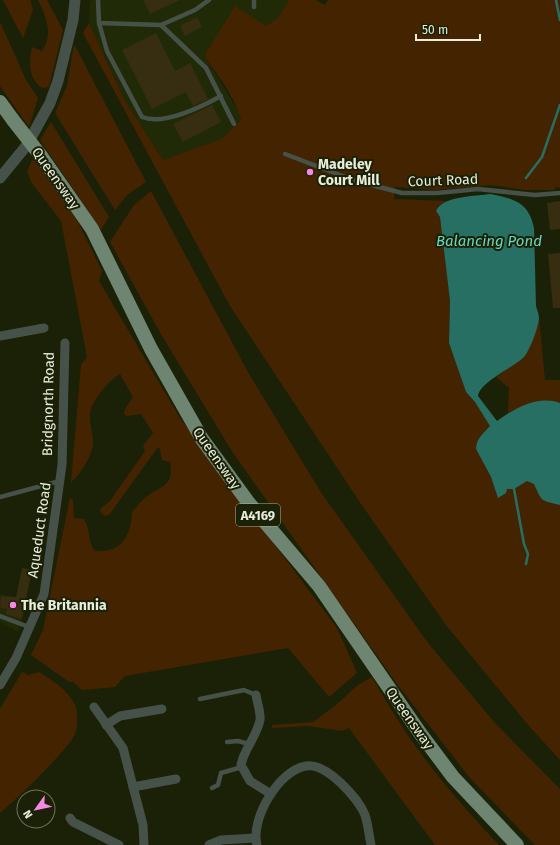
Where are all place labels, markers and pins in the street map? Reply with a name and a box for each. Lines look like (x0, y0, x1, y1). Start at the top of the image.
place label: Madeley Court Mill (318, 156, 380, 189)
marker: Madeley Court Mill (305, 167, 315, 177)
place label: The Britannia (21, 597, 107, 614)
marker: The Britannia (8, 600, 18, 610)

